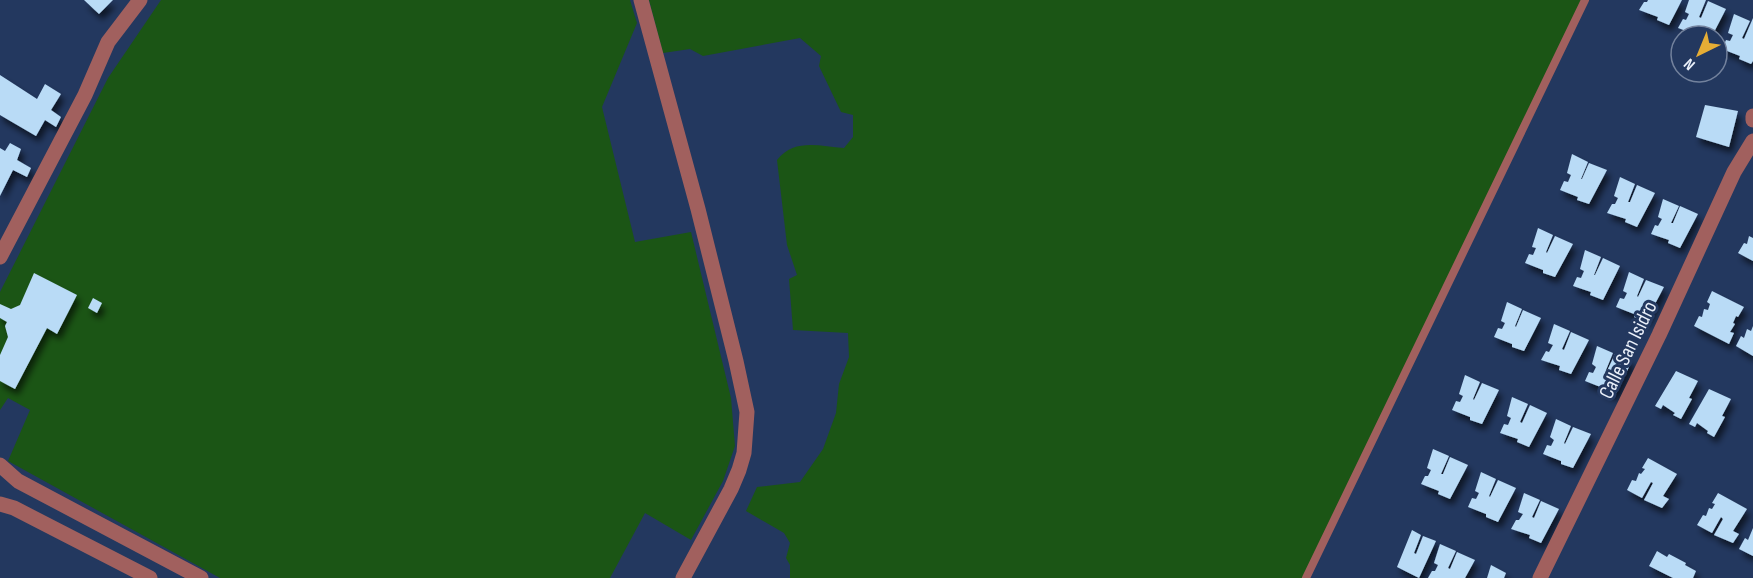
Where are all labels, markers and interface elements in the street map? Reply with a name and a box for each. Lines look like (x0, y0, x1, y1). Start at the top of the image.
north arrow (1669, 24, 1729, 84)
text: N (1680, 54, 1699, 74)
street label: Calle San Isidro (1594, 297, 1662, 403)

